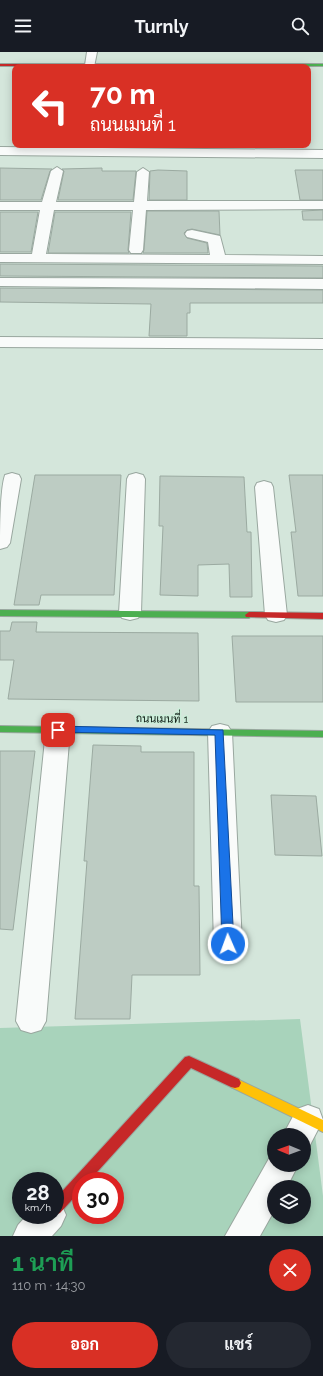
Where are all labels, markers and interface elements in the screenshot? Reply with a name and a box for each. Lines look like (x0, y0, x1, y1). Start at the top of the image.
icon: menu (12, 15, 34, 37)
icon: search (289, 15, 311, 37)
text: Turnly (134, 16, 189, 37)
text: 70 m (90, 78, 156, 111)
icon: left (24, 80, 76, 132)
text: ถนนเมนที่ 1 (90, 114, 176, 135)
street label: ถนนเมนที่ 1 (136, 707, 189, 726)
pin (41, 713, 75, 747)
icon: arrive (47, 719, 69, 741)
position arrow (207, 923, 249, 965)
north arrow (267, 1128, 311, 1172)
map controls (267, 1128, 311, 1224)
speed limit sign: 30 (72, 1172, 124, 1224)
button: layers (267, 1180, 311, 1224)
text: 28 (26, 1181, 50, 1205)
text: km/h (25, 1202, 51, 1213)
text: 1 นาที (12, 1248, 74, 1277)
button: close (269, 1249, 311, 1291)
text: 110 m · 14:30 (12, 1278, 85, 1293)
button: ออก (12, 1322, 158, 1368)
button: แชร์ (166, 1322, 311, 1368)

